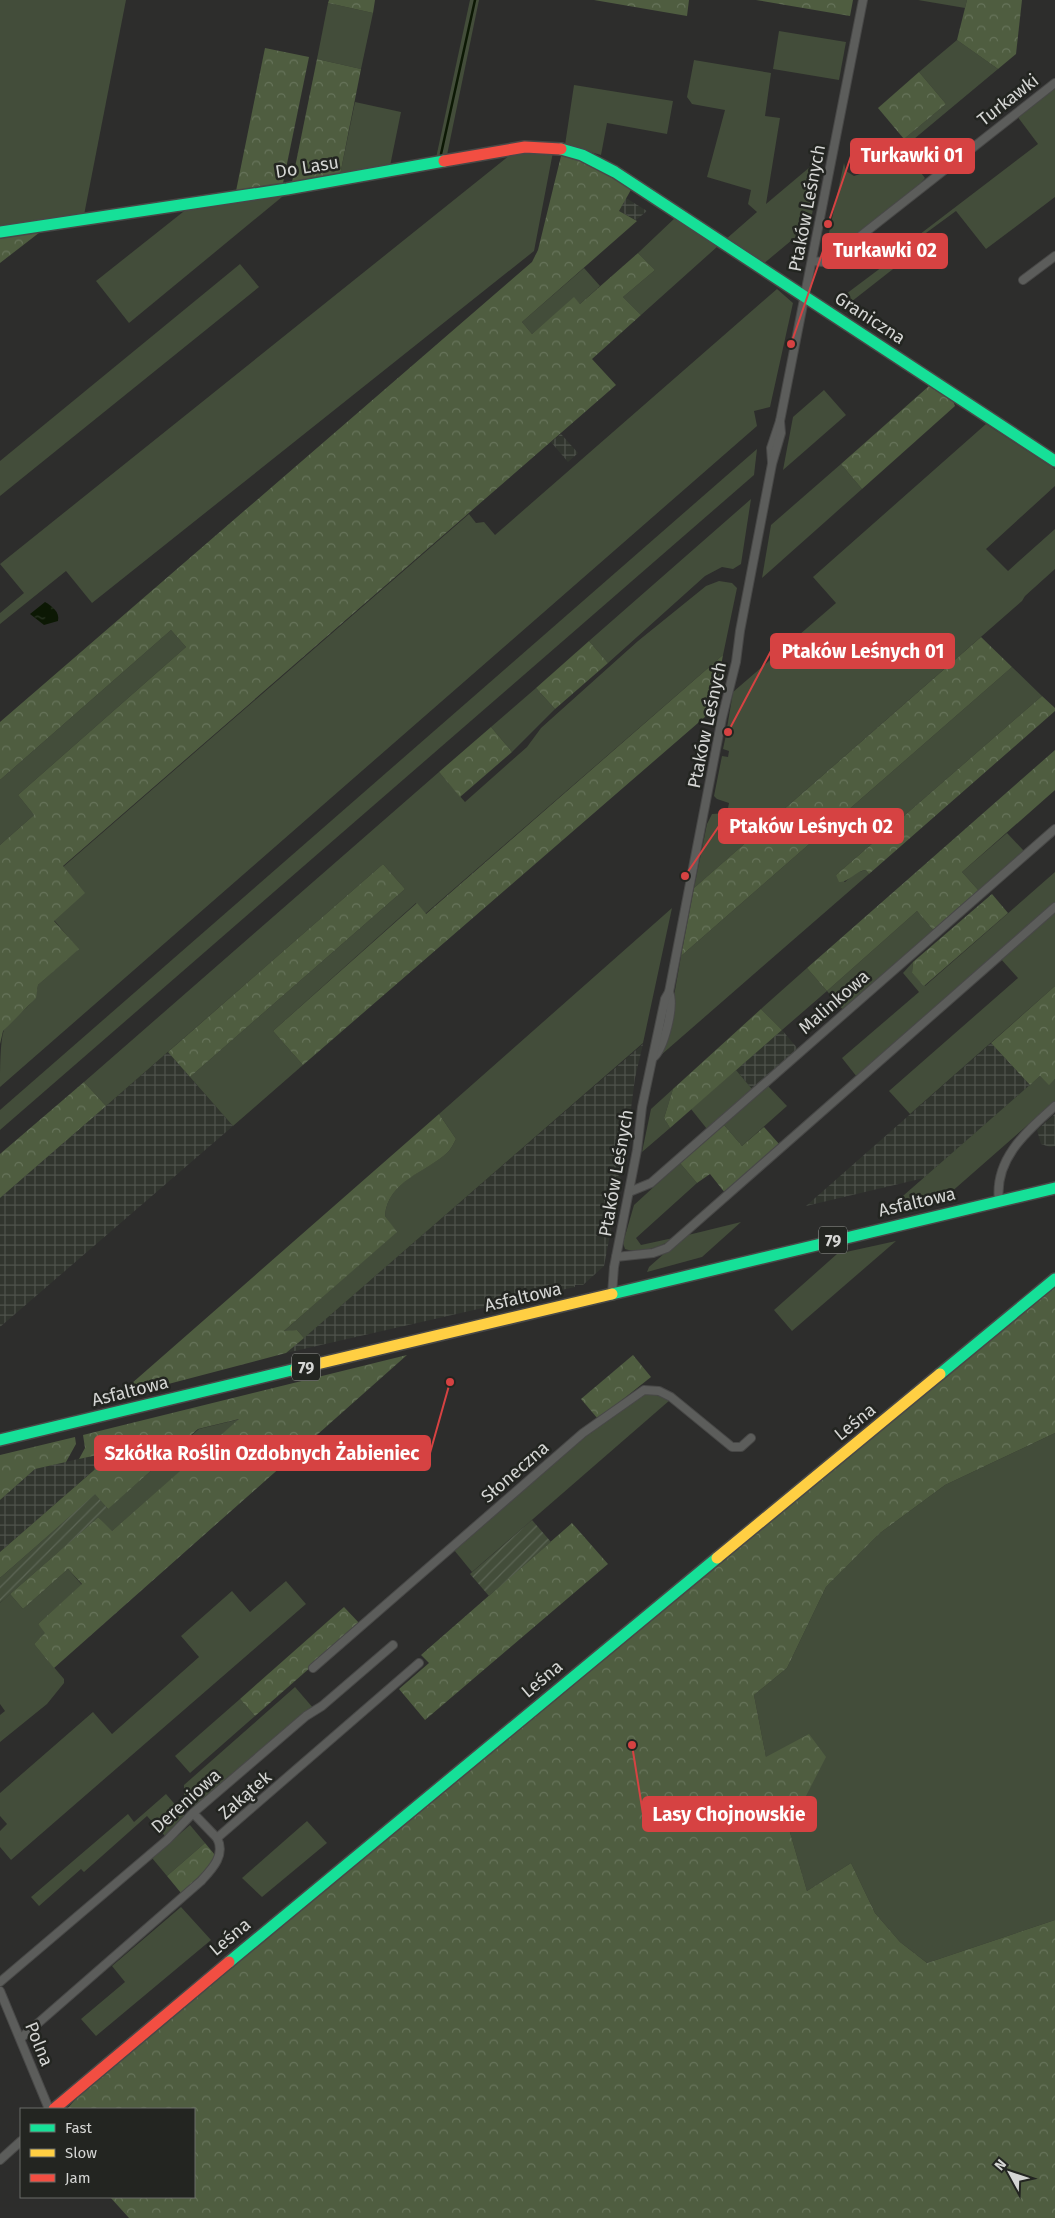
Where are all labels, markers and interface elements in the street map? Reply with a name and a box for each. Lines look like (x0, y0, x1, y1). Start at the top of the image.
street label: Turkawki (973, 69, 1043, 131)
callout: Turkawki 01 (851, 139, 974, 173)
street label: Ptaków Leśnych (784, 143, 830, 273)
text: Turkawki 01 (861, 144, 963, 167)
street label: Do Lasu (274, 151, 340, 183)
callout: Turkawki 02 (823, 234, 947, 268)
text: Turkawki 02 (833, 239, 937, 262)
street label: Graniczna (831, 287, 909, 349)
callout: Ptaków Leśnych 01 (771, 634, 954, 668)
text: Ptaków Leśnych 01 (782, 640, 944, 663)
street label: Ptaków Leśnych (683, 660, 731, 790)
callout: Ptaków Leśnych 02 (719, 809, 903, 843)
text: Ptaków Leśnych 02 (729, 815, 893, 838)
street label: Malinkowa (794, 965, 874, 1039)
street label: Ptaków Leśnych (594, 1108, 638, 1238)
street label: Asfaltowa (876, 1182, 958, 1222)
road number: 79 (819, 1226, 847, 1254)
street label: Asfaltowa (482, 1277, 564, 1317)
road number: 79 (292, 1354, 320, 1380)
street label: Asfaltowa (89, 1371, 171, 1411)
street label: Leśna (830, 1399, 880, 1445)
callout: Szkółka Roślin Ozdobnych Żabieniec (95, 1436, 430, 1470)
street label: Słoneczna (476, 1436, 554, 1508)
text: Szkółka Roślin Ozdobnych Żabieniec (105, 1441, 419, 1465)
street label: Leśna (517, 1655, 567, 1703)
street label: Dereniowa (147, 1764, 225, 1838)
street label: Zakątek (214, 1766, 277, 1824)
callout: Lasy Chojnowskie (643, 1797, 816, 1831)
text: Lasy Chojnowskie (653, 1803, 805, 1826)
street label: Leśna (205, 1913, 255, 1961)
street label: Polna (20, 2019, 58, 2069)
legend (20, 2108, 195, 2198)
text: Fast (65, 2119, 92, 2137)
text: Slow (65, 2144, 97, 2162)
north arrow (985, 2148, 1035, 2198)
text: N (991, 2156, 1010, 2174)
text: Jam (65, 2169, 91, 2187)

